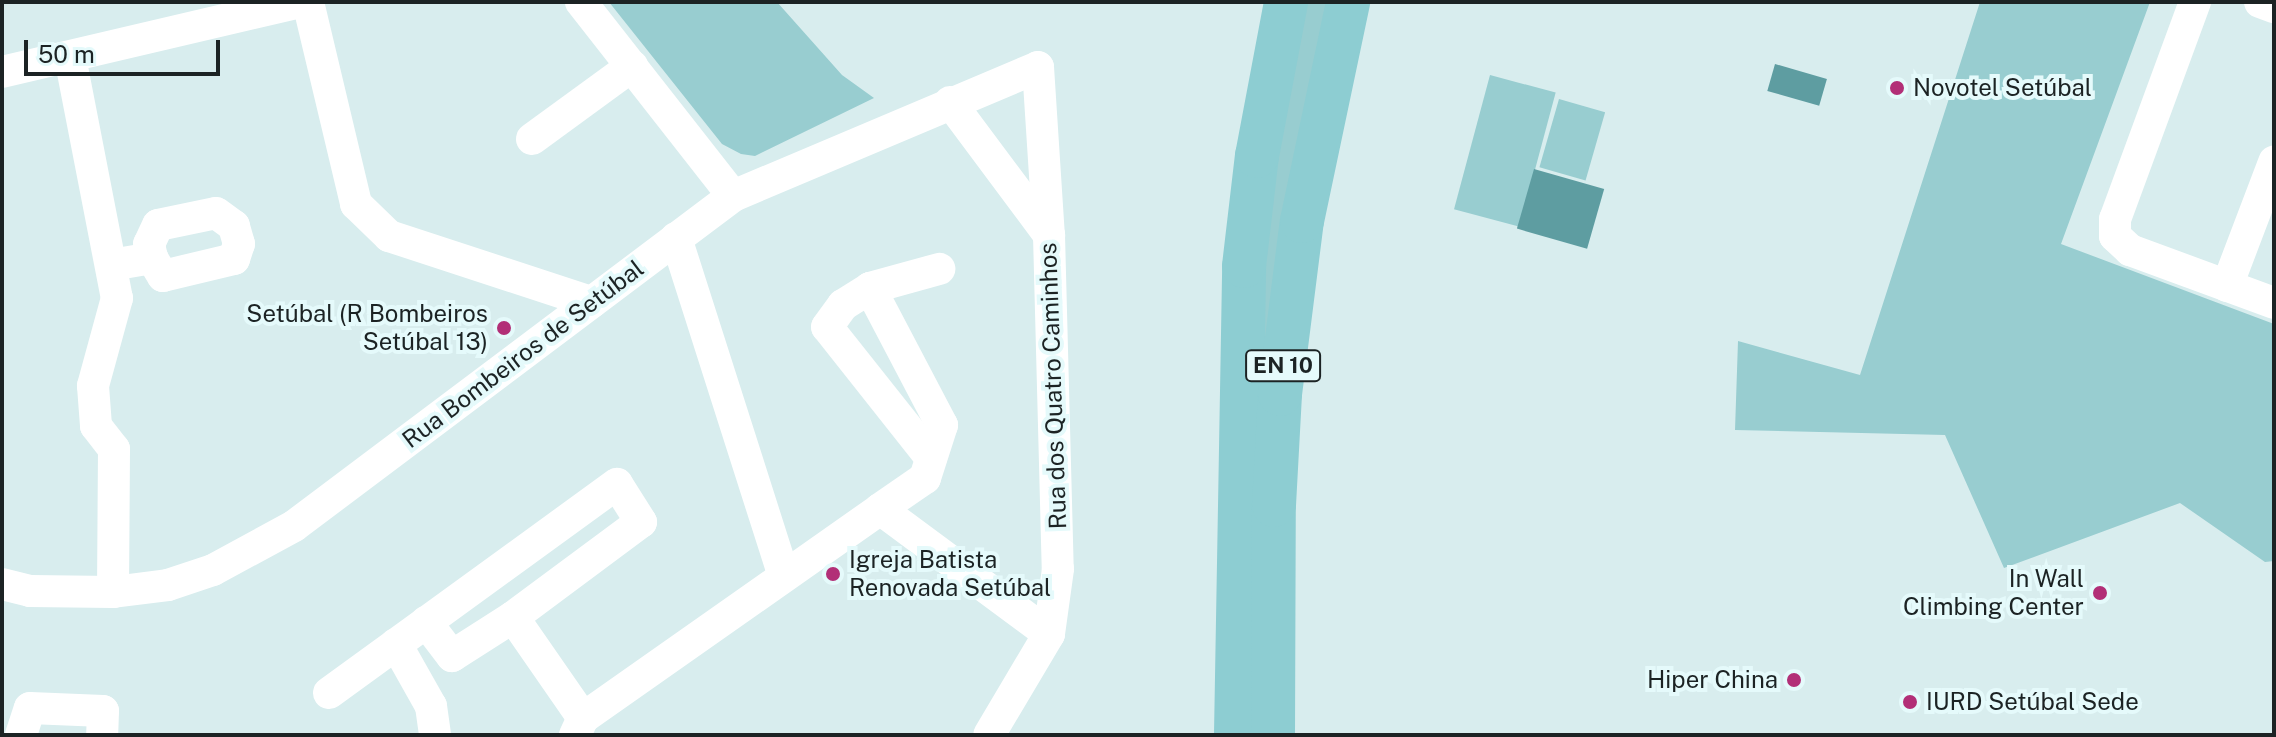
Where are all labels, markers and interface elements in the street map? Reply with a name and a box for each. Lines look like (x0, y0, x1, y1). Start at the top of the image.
scale bar (28, 24, 224, 74)
text: 50 m (38, 40, 95, 68)
place label: Novotel Setúbal (1913, 74, 2092, 102)
marker: Novotel Setúbal (1888, 79, 1906, 97)
street label: Rua dos Quatro Caminhos (1034, 242, 1072, 530)
street label: Rua Bombeiros de Setúbal (396, 254, 650, 454)
place label: Setúbal (R Bombeiros Setúbal 13) (246, 300, 488, 356)
marker: Setúbal (R Bombeiros Setúbal 13) (495, 319, 513, 337)
road number: EN 10 (1245, 348, 1321, 384)
place label: Igreja Batista Renovada Setúbal (849, 546, 1051, 602)
marker: Igreja Batista Renovada Setúbal (824, 565, 842, 583)
place label: In Wall Climbing Center (1903, 565, 2084, 621)
marker: In Wall Climbing Center (2091, 584, 2109, 602)
place label: Hiper China (1647, 666, 1778, 694)
marker: Hiper China (1785, 671, 1803, 689)
place label: IURD Setúbal Sede (1926, 688, 2139, 716)
marker: IURD Setúbal Sede (1901, 693, 1919, 711)

